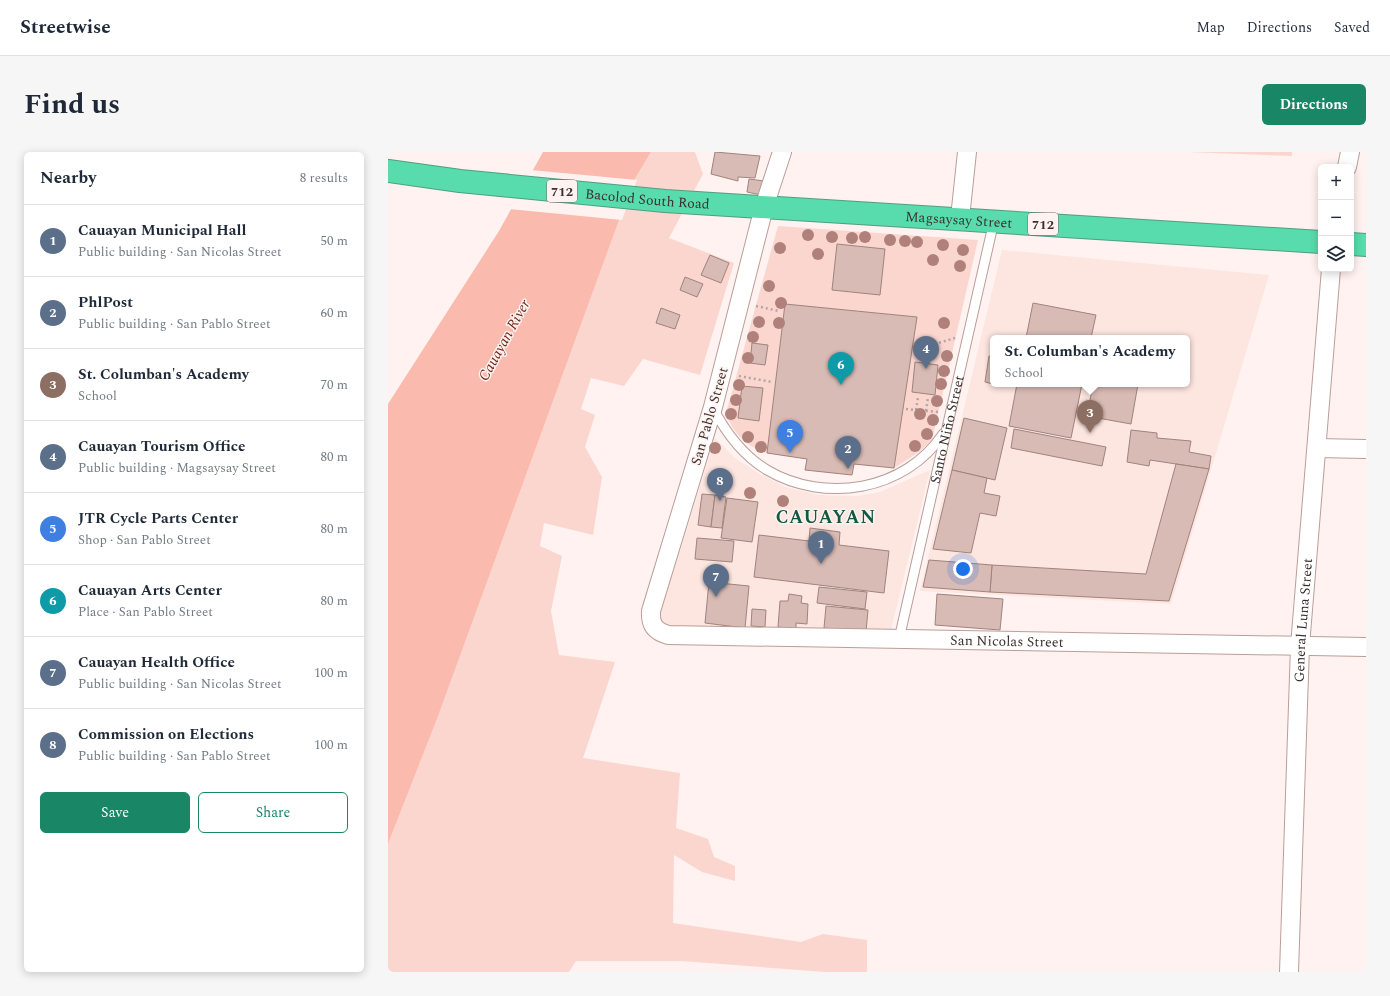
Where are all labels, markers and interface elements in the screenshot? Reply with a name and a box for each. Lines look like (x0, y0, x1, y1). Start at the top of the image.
text: Streetwise (20, 13, 111, 42)
text: Map (1197, 17, 1225, 38)
text: Directions (1247, 17, 1312, 38)
text: Saved (1334, 17, 1370, 38)
text: Find us (24, 83, 120, 126)
button: Directions (1262, 84, 1366, 125)
map controls (1318, 164, 1354, 272)
button: + (1318, 164, 1354, 200)
text: Nearby (40, 165, 96, 191)
text: 8 results (300, 168, 348, 188)
road number: 712 (547, 180, 577, 202)
street label: Bacolod South Road (584, 183, 710, 215)
button: − (1318, 200, 1354, 236)
street label: Magsaysay Street (905, 206, 1013, 234)
road number: 712 (1028, 213, 1058, 235)
text: Cauayan Municipal Hall (78, 219, 246, 242)
text: 1 (49, 231, 57, 251)
text: 50 m (321, 231, 348, 251)
button: layers (1318, 236, 1354, 272)
text: Public building · San Nicolas Street (78, 242, 282, 262)
text: PhlPost (78, 291, 133, 314)
water label: Cauayan River (472, 294, 537, 385)
text: 2 (49, 303, 57, 323)
text: 60 m (321, 303, 348, 323)
text: Public building · San Pablo Street (78, 314, 271, 334)
popup (990, 335, 1190, 387)
pin: 4 (913, 336, 939, 369)
text: St. Columban's Academy (1005, 340, 1175, 363)
pin: 6 (828, 352, 854, 385)
text: St. Columban's Academy (78, 363, 249, 386)
text: School (1005, 363, 1043, 383)
street label: San Pablo Street (685, 364, 734, 468)
street label: Santo Niño Street (925, 373, 970, 486)
text: 3 (49, 375, 57, 395)
text: 70 m (321, 375, 348, 395)
text: School (78, 386, 117, 406)
pin: 3 (1077, 400, 1103, 433)
pin: 5 (777, 420, 803, 453)
text: Cauayan Tourism Office (78, 435, 245, 458)
pin: 2 (835, 436, 861, 469)
text: 4 (49, 447, 57, 467)
text: 80 m (321, 447, 348, 467)
text: Public building · Magsaysay Street (78, 458, 276, 478)
pin: 8 (707, 468, 733, 501)
district label: CAUAYAN (776, 504, 876, 531)
text: JTR Cycle Parts Center (78, 507, 238, 530)
text: 5 (49, 519, 57, 539)
text: 80 m (321, 519, 348, 539)
text: Shop · San Pablo Street (78, 530, 211, 550)
pin: 1 (808, 531, 834, 564)
street label: General Luna Street (1289, 557, 1318, 683)
your location (953, 559, 973, 579)
pin: 7 (703, 564, 729, 597)
text: Cauayan Arts Center (78, 579, 222, 602)
text: 6 (49, 591, 57, 611)
text: 80 m (321, 591, 348, 611)
text: Place · San Pablo Street (78, 602, 213, 622)
street label: San Nicolas Street (950, 630, 1064, 653)
text: Cauayan Health Office (78, 651, 235, 674)
text: 7 (49, 663, 57, 683)
text: 100 m (314, 663, 348, 683)
text: Public building · San Nicolas Street (78, 674, 282, 694)
text: Commission on Elections (78, 723, 254, 746)
text: 8 (49, 735, 57, 755)
text: 100 m (314, 735, 348, 755)
text: Public building · San Pablo Street (78, 746, 271, 766)
button: Save (40, 792, 190, 833)
button: Share (198, 792, 348, 833)

